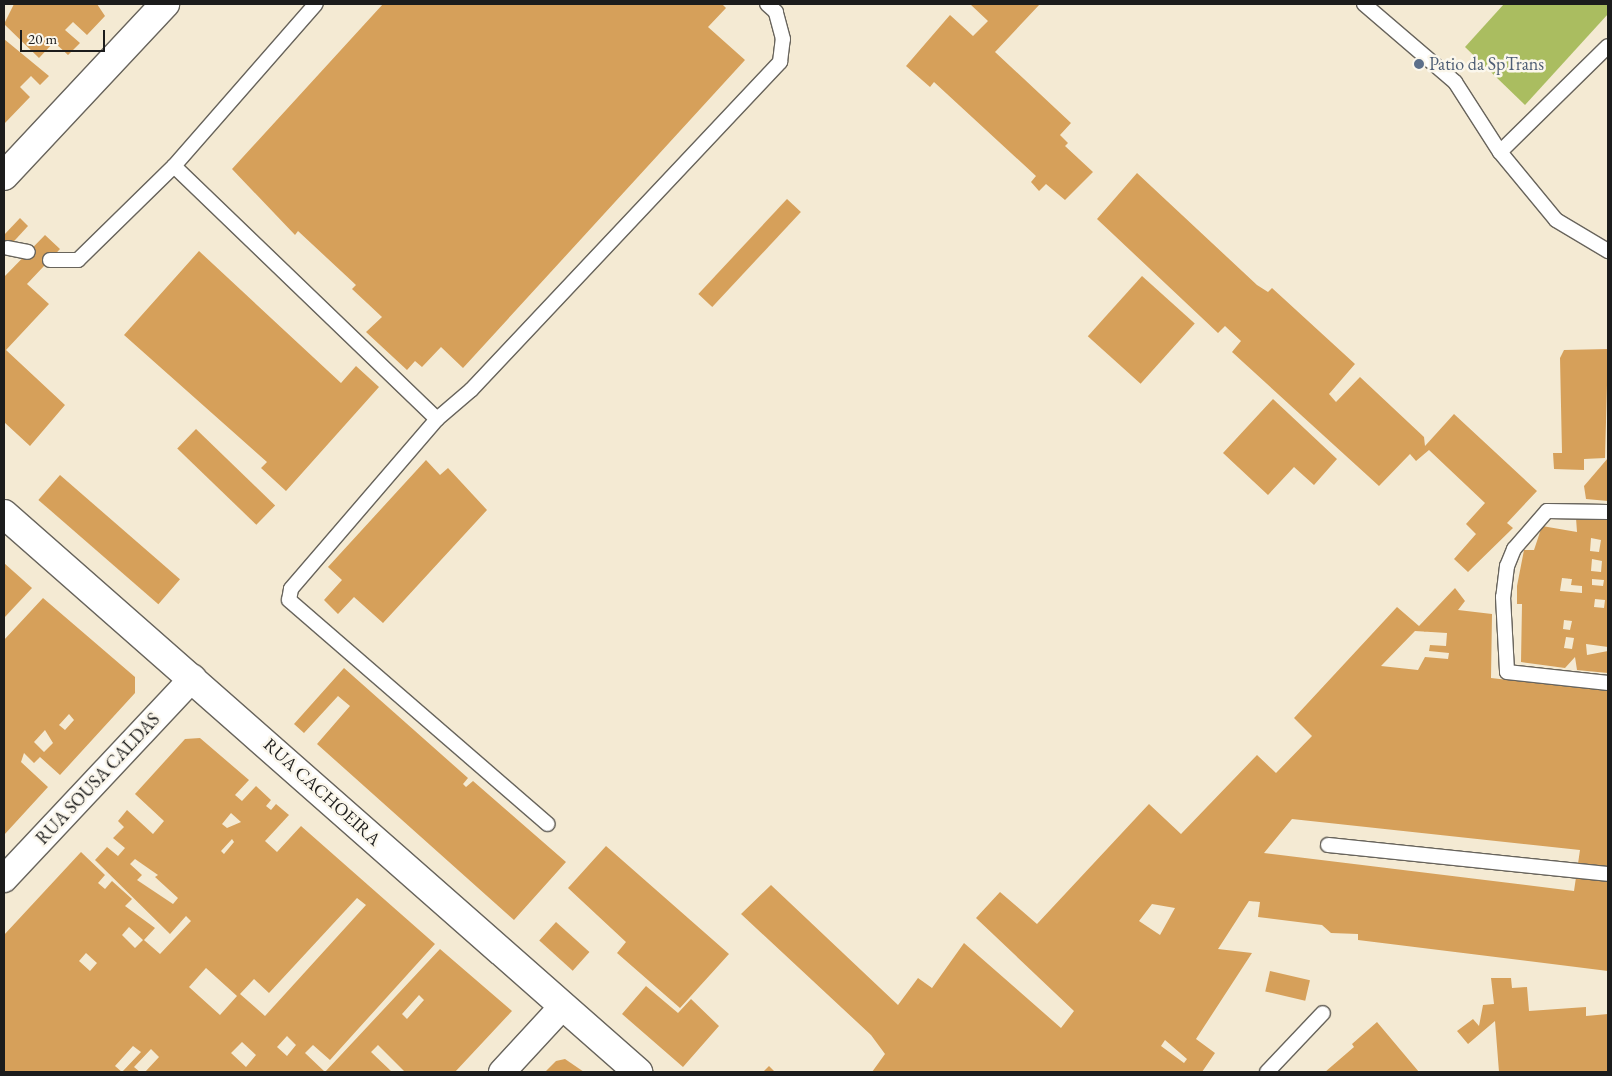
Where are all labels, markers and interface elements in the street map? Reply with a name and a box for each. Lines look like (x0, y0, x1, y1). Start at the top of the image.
scale bar (22, 20, 108, 52)
text: 20 m (28, 29, 57, 48)
place label: Patio da SpTrans (1429, 53, 1544, 75)
marker: Patio da SpTrans (1413, 58, 1425, 70)
street label: RUA SOUSA CALDAS (32, 709, 164, 849)
street label: RUA CACHOEIRA (259, 734, 385, 850)

